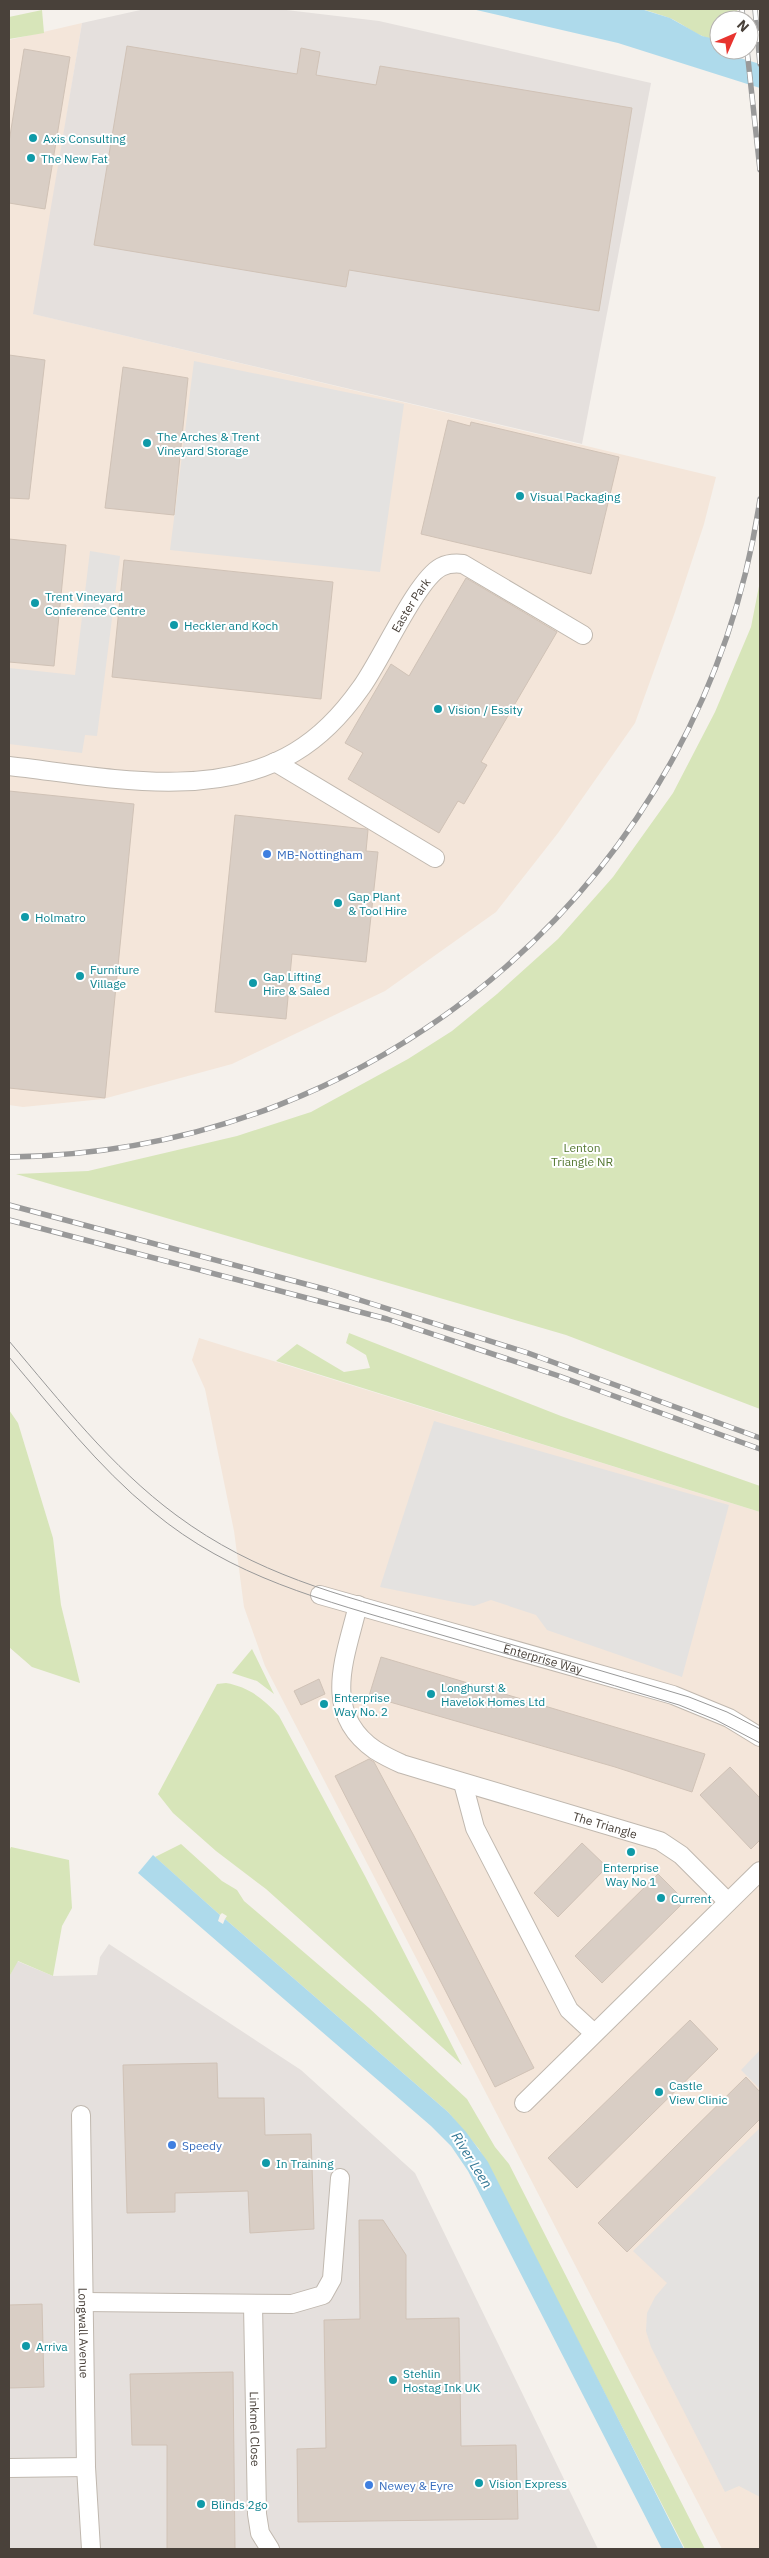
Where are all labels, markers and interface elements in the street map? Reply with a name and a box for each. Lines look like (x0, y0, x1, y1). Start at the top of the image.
north arrow (709, 10, 759, 60)
text: N (733, 16, 753, 36)
place label: Axis Consulting (43, 131, 126, 146)
marker: Axis Consulting (27, 132, 39, 144)
place label: The New Fat (41, 151, 108, 166)
marker: The New Fat (25, 152, 37, 164)
place label: The Arches & Trent Vineyard Storage (157, 429, 260, 458)
marker: The Arches & Trent Vineyard Storage (141, 437, 153, 449)
place label: Visual Packaging (530, 489, 621, 504)
marker: Visual Packaging (514, 490, 526, 502)
street label: Easter Park (388, 574, 433, 635)
place label: Trent Vineyard Conference Centre (45, 589, 146, 618)
marker: Trent Vineyard Conference Centre (29, 597, 41, 609)
place label: Heckler and Koch (184, 618, 278, 633)
marker: Heckler and Koch (168, 619, 180, 631)
place label: Vision / Essity (448, 702, 523, 717)
marker: Vision / Essity (432, 703, 444, 715)
place label: MB-Nottingham (277, 847, 363, 862)
marker: MB-Nottingham (261, 848, 273, 860)
place label: Gap Plant & Tool Hire (348, 889, 408, 918)
marker: Gap Plant & Tool Hire (332, 897, 344, 909)
place label: Holmatro (35, 910, 86, 925)
marker: Holmatro (19, 911, 31, 923)
place label: Furniture Village (90, 962, 140, 991)
place label: Gap Lifting Hire & Saled (263, 969, 330, 998)
marker: Furniture Village (74, 970, 86, 982)
marker: Gap Lifting Hire & Saled (247, 977, 259, 989)
park label: Lenton Triangle NR (551, 1140, 613, 1169)
street label: Enterprise Way (502, 1640, 585, 1677)
place label: Longhurst & Havelok Homes Ltd (441, 1680, 545, 1709)
marker: Longhurst & Havelok Homes Ltd (425, 1688, 437, 1700)
place label: Enterprise Way No. 2 (334, 1690, 390, 1719)
marker: Enterprise Way No. 2 (318, 1698, 330, 1710)
street label: The Triangle (571, 1808, 639, 1841)
marker: Enterprise Way No 1 (625, 1846, 637, 1858)
place label: Enterprise Way No 1 (603, 1860, 659, 1889)
place label: Current (671, 1891, 712, 1906)
marker: Current (655, 1892, 667, 1904)
place label: Castle View Clinic (669, 2078, 727, 2107)
marker: Castle View Clinic (653, 2086, 665, 2098)
water label: River Leen (448, 2128, 496, 2192)
place label: Speedy (182, 2138, 222, 2153)
marker: Speedy (166, 2139, 178, 2151)
place label: In Training (276, 2156, 334, 2171)
marker: In Training (260, 2157, 272, 2169)
street label: Longwall Avenue (76, 2287, 92, 2379)
place label: Arriva (36, 2339, 68, 2354)
marker: Arriva (20, 2340, 32, 2352)
place label: Stehlin Hostag Ink UK (403, 2366, 481, 2395)
marker: Stehlin Hostag Ink UK (387, 2374, 399, 2386)
street label: Linkmel Close (247, 2391, 264, 2467)
place label: Vision Express (489, 2476, 567, 2491)
marker: Vision Express (473, 2477, 485, 2489)
place label: Newey & Eyre (379, 2478, 454, 2493)
marker: Newey & Eyre (363, 2479, 375, 2491)
place label: Blinds 2go (211, 2497, 268, 2512)
marker: Blinds 2go (195, 2498, 207, 2510)

